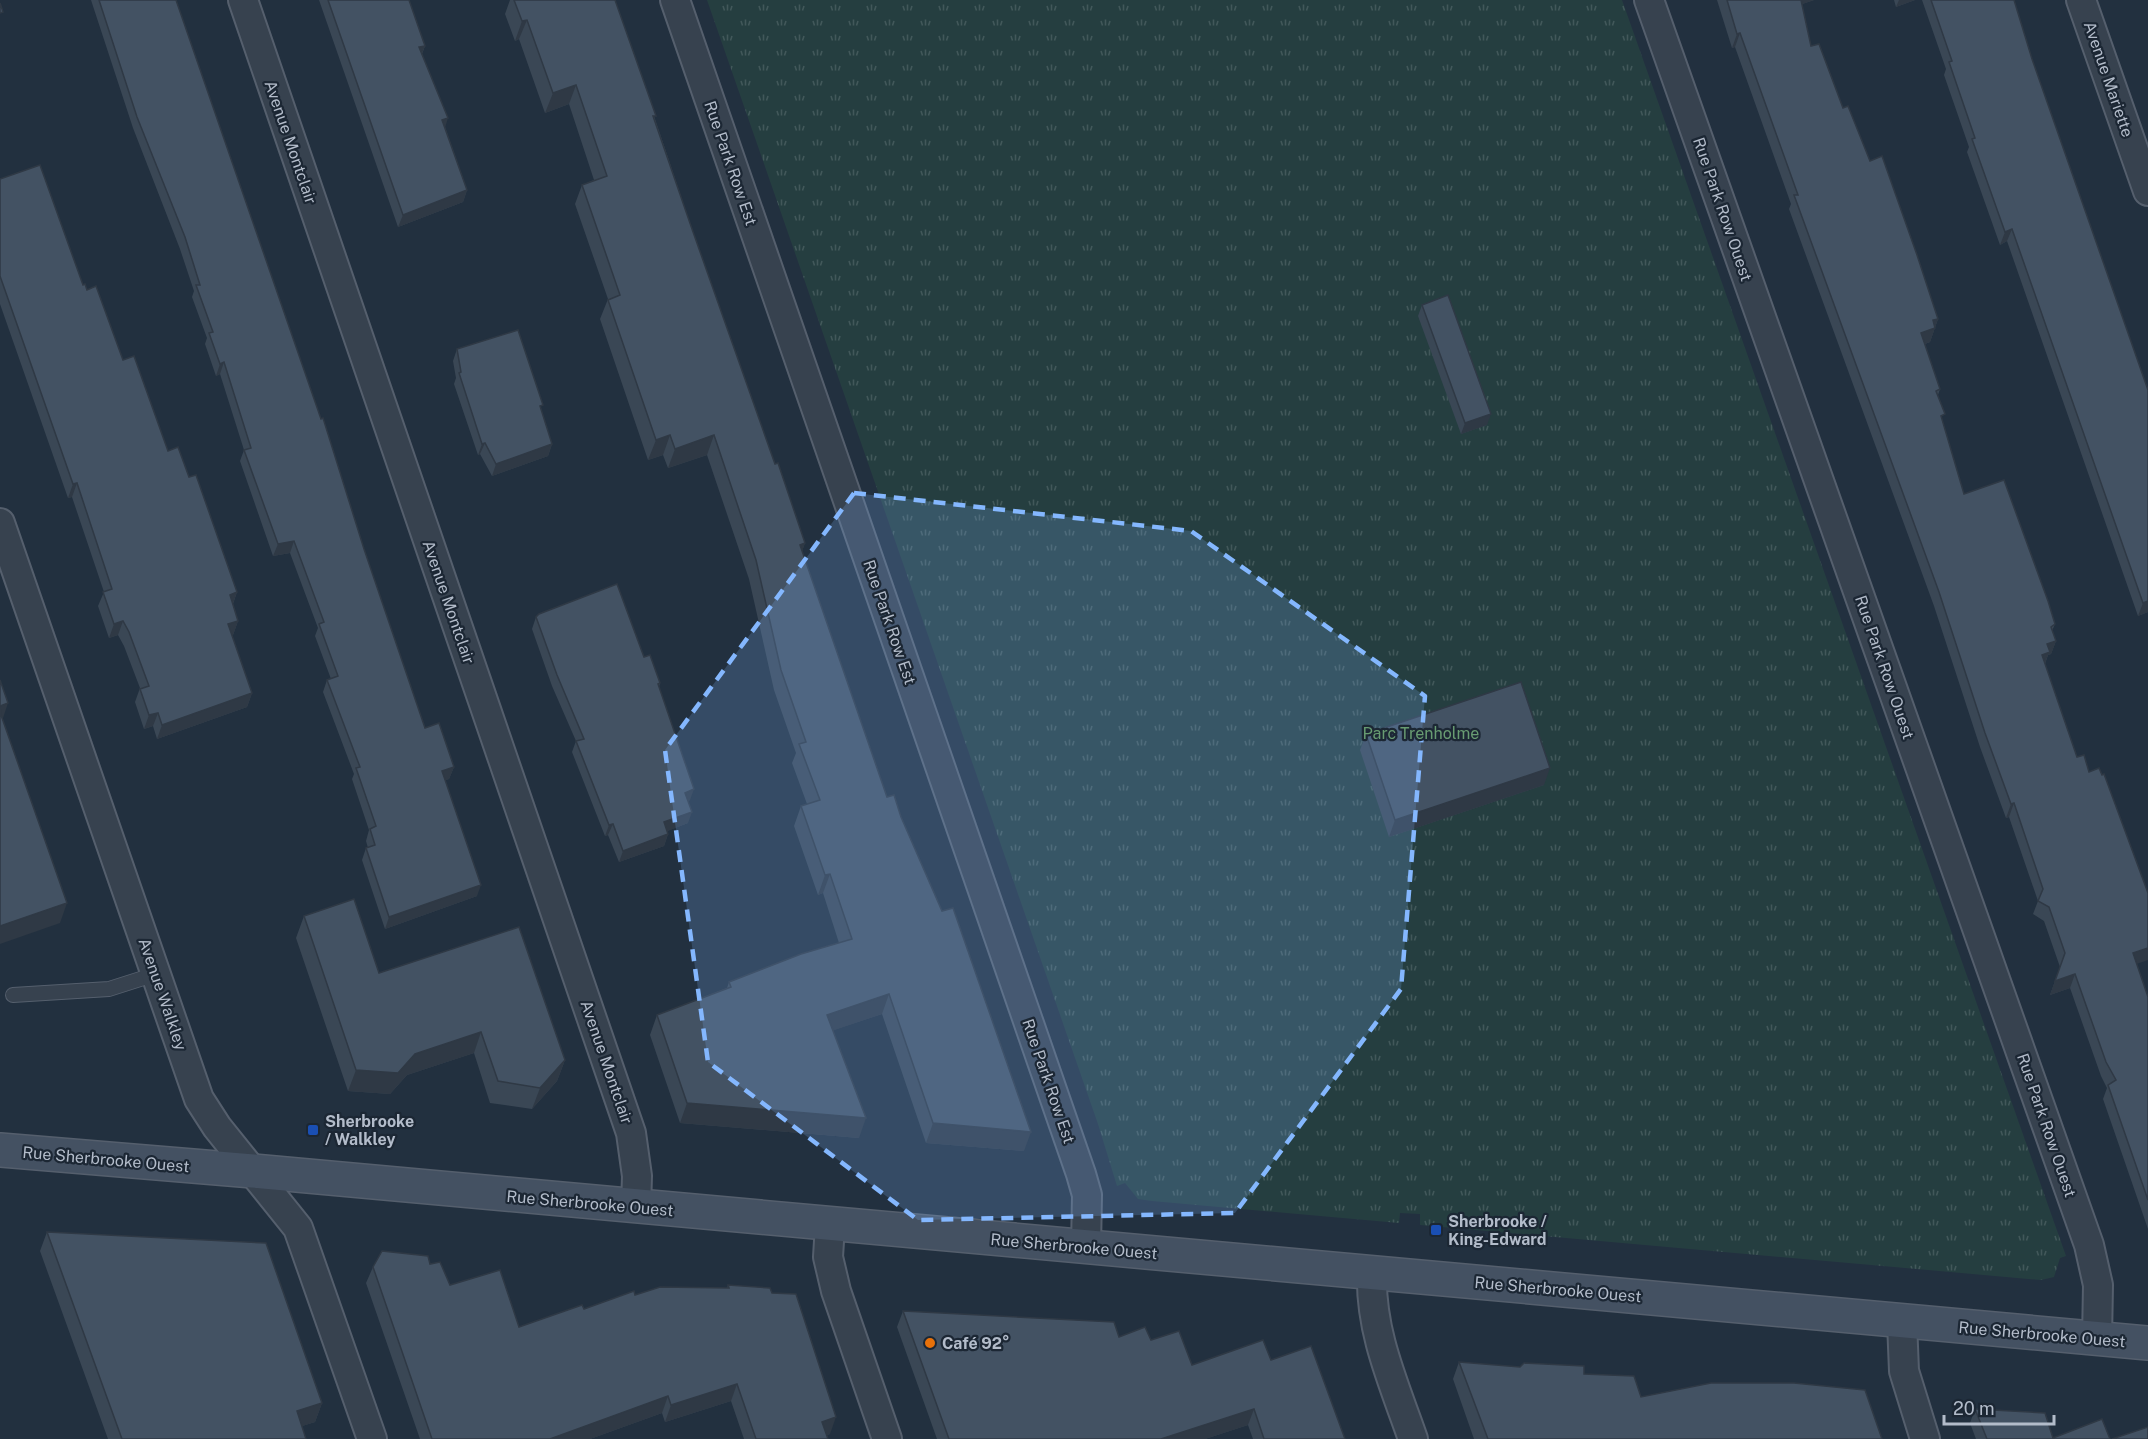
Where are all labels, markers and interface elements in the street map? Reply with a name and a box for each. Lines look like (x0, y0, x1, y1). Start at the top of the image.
street label: Avenue Mariette (2080, 19, 2137, 140)
street label: Avenue Montclair (261, 78, 321, 206)
street label: Rue Park Row Est (700, 98, 761, 228)
street label: Rue Park Row Ouest (1689, 135, 1756, 284)
street label: Avenue Montclair (419, 538, 479, 666)
street label: Rue Park Row Est (859, 557, 920, 687)
street label: Rue Park Row Ouest (1851, 593, 1918, 742)
park label: Parc Trenholme (1363, 724, 1479, 743)
street label: Avenue Walkley (134, 936, 191, 1053)
street label: Avenue Montclair (577, 998, 637, 1126)
street label: Rue Park Row Est (1018, 1016, 1079, 1146)
street label: Rue Park Row Ouest (2013, 1051, 2080, 1200)
place label: Sherbrooke / Walkley (325, 1112, 414, 1149)
marker: Sherbrooke / Walkley (306, 1123, 320, 1137)
street label: Rue Sherbrooke Ouest (22, 1143, 190, 1176)
street label: Rue Sherbrooke Ouest (506, 1187, 674, 1220)
place label: Sherbrooke / King-Edward (1448, 1212, 1547, 1249)
marker: Sherbrooke / King-Edward (1429, 1223, 1443, 1237)
street label: Rue Sherbrooke Ouest (990, 1230, 1158, 1263)
street label: Rue Sherbrooke Ouest (1474, 1273, 1642, 1306)
street label: Rue Sherbrooke Ouest (1958, 1318, 2126, 1351)
place label: Café 92° (942, 1334, 1010, 1353)
marker: Café 92° (923, 1336, 937, 1350)
scale bar (1944, 1388, 2054, 1426)
text: 20 m (1953, 1398, 1995, 1419)

